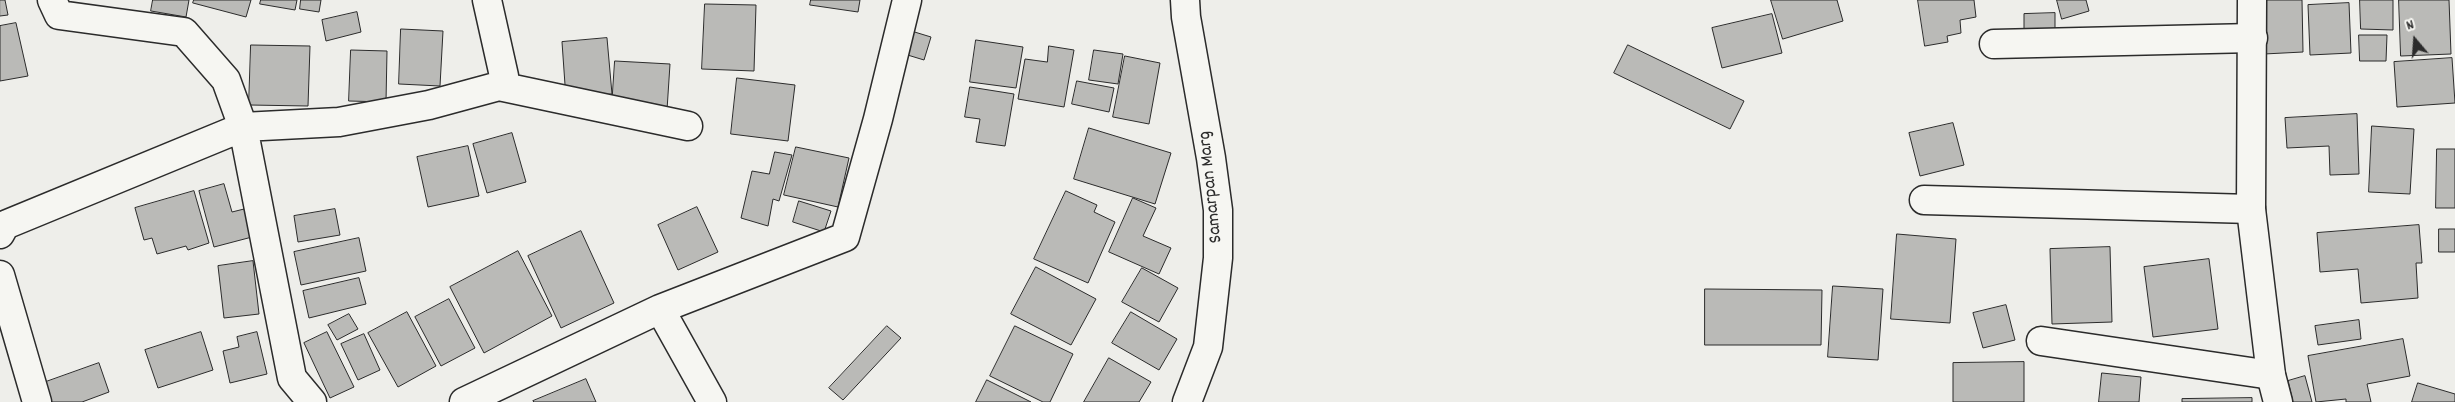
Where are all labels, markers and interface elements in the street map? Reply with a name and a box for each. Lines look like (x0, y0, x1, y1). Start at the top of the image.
north arrow (2390, 15, 2440, 65)
text: N (2404, 15, 2417, 36)
street label: Samarpan Marg (1195, 130, 1229, 244)

